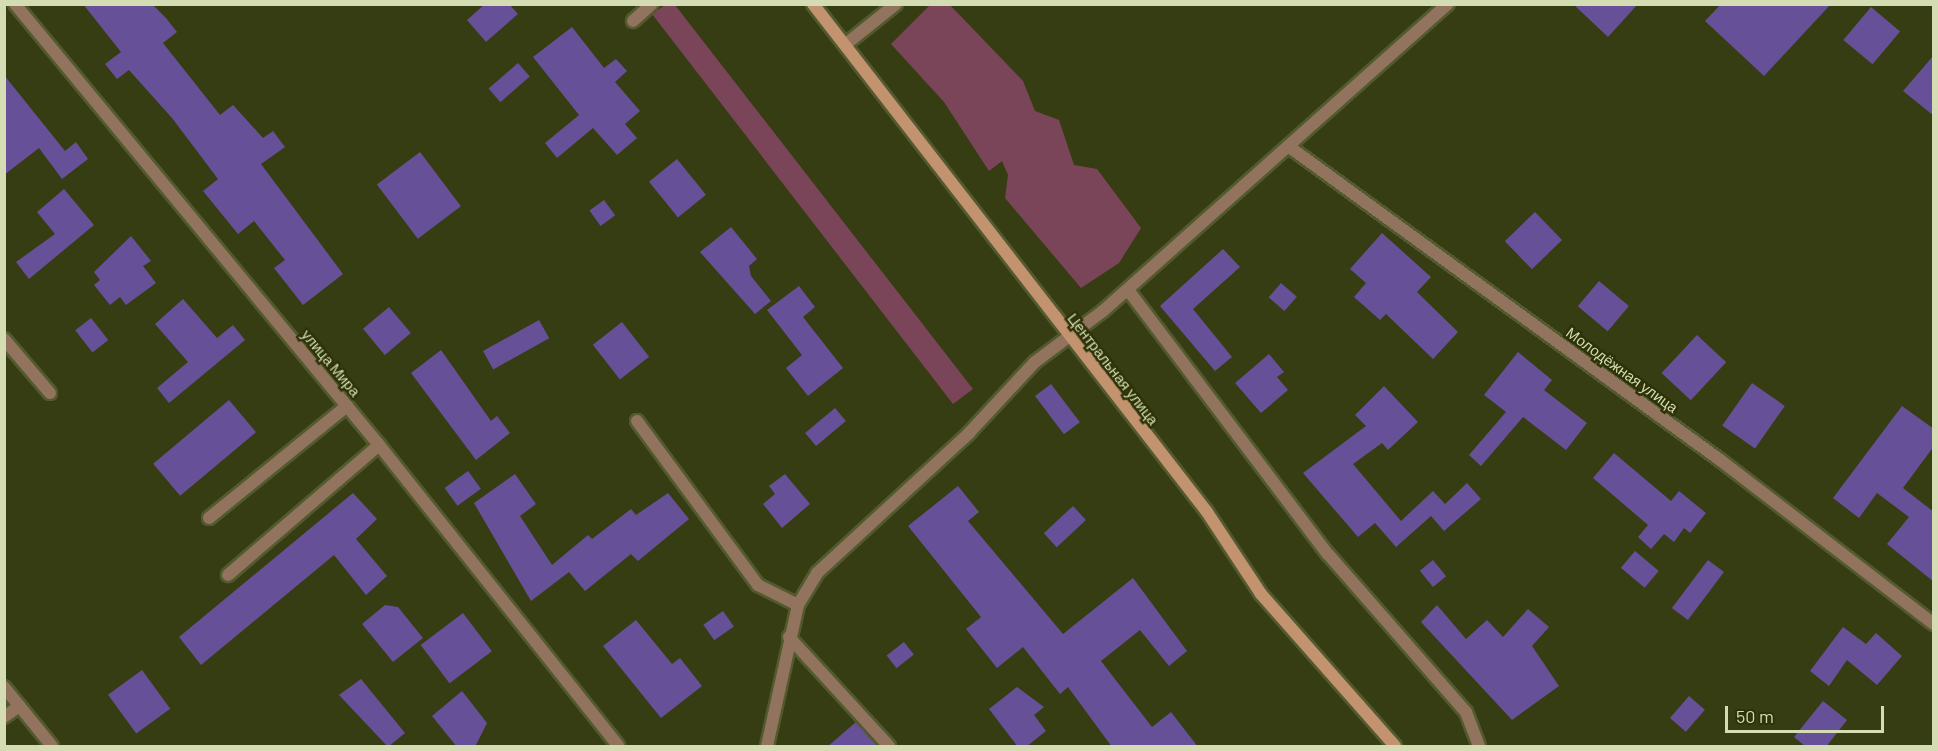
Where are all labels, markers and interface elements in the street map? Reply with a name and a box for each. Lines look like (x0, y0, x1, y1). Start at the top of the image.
street label: Центральная улица (1064, 310, 1162, 428)
street label: Молодёжная улица (1563, 323, 1681, 417)
street label: улица Мира (298, 326, 364, 400)
scale bar (1728, 694, 1887, 732)
text: 50 m (1736, 705, 1774, 727)

